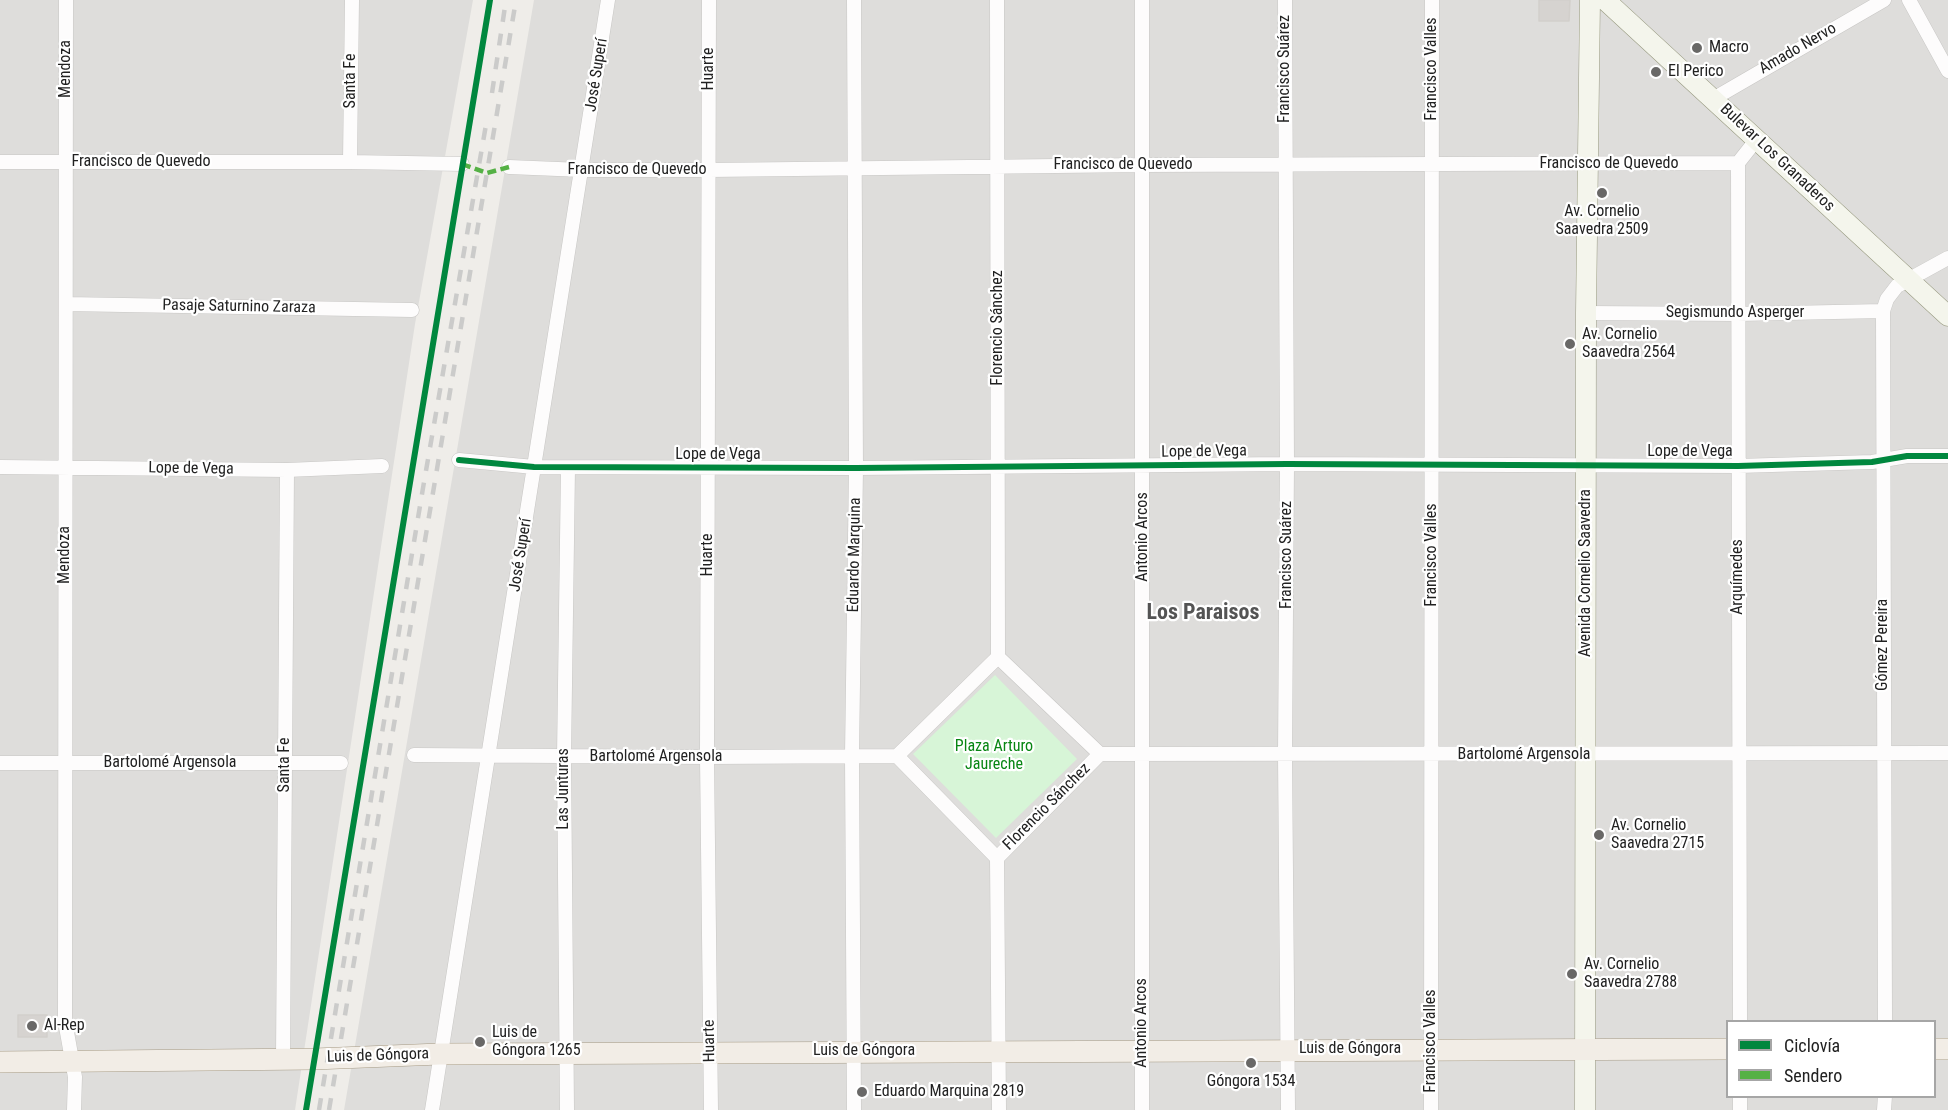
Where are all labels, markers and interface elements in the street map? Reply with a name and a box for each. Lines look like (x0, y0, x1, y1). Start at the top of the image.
street label: Francisco Suárez (1275, 15, 1295, 123)
street label: Francisco Valles (1422, 17, 1442, 121)
street label: Amado Nervo (1756, 19, 1840, 79)
street label: José Superí (582, 37, 612, 113)
place label: Macro (1709, 38, 1749, 58)
street label: Mendoza (56, 40, 76, 98)
marker: Macro (1690, 41, 1704, 55)
street label: Huarte (699, 48, 719, 90)
street label: Santa Fe (341, 54, 361, 108)
place label: El Perico (1668, 62, 1724, 82)
marker: El Perico (1649, 65, 1663, 79)
street label: Bulevar Los Granaderos (1716, 100, 1838, 216)
street label: Francisco de Quevedo (72, 152, 210, 172)
street label: Francisco de Quevedo (1540, 154, 1678, 174)
street label: Francisco de Quevedo (1054, 155, 1192, 175)
street label: Francisco de Quevedo (568, 160, 706, 180)
marker: Av. Cornelio Saavedra 2509 (1595, 186, 1609, 200)
place label: Av. Cornelio Saavedra 2509 (1555, 202, 1649, 240)
street label: Florencio Sánchez (988, 270, 1008, 386)
street label: Pasaje Saturnino Zaraza (162, 296, 316, 318)
street label: Segismundo Asperger (1666, 303, 1804, 323)
place label: Av. Cornelio Saavedra 2564 (1582, 325, 1675, 363)
marker: Av. Cornelio Saavedra 2564 (1563, 337, 1577, 351)
street label: Lope de Vega (1161, 442, 1247, 462)
street label: Lope de Vega (1647, 442, 1733, 462)
street label: Lope de Vega (675, 445, 761, 465)
street label: Lope de Vega (148, 459, 234, 479)
street label: Avenida Cornelio Saavedra (1576, 489, 1596, 657)
street label: Antonio Arcos (1133, 492, 1153, 582)
street label: Eduardo Marquina (844, 497, 866, 613)
street label: Francisco Suárez (1277, 501, 1297, 609)
street label: Francisco Valles (1422, 503, 1442, 607)
street label: José Superí (506, 517, 536, 593)
street label: Mendoza (55, 526, 75, 584)
street label: Huarte (698, 534, 718, 576)
street label: Arquímedes (1728, 539, 1748, 615)
street label: Gómez Pereira (1873, 599, 1893, 691)
district label: Los Paraisos (1146, 600, 1260, 626)
park label: Plaza Arturo Jaureche (955, 737, 1033, 775)
street label: Santa Fe (275, 738, 295, 792)
street label: Bartolomé Argensola (1458, 745, 1590, 765)
street label: Bartolomé Argensola (590, 747, 722, 767)
street label: Las Junturas (554, 748, 574, 830)
street label: Bartolomé Argensola (104, 753, 236, 773)
street label: Florencio Sánchez (999, 759, 1095, 855)
place label: Av. Cornelio Saavedra 2715 (1611, 816, 1704, 854)
marker: Av. Cornelio Saavedra 2715 (1592, 828, 1606, 842)
place label: Av. Cornelio Saavedra 2788 (1584, 955, 1677, 993)
marker: Av. Cornelio Saavedra 2788 (1565, 967, 1579, 981)
street label: Antonio Arcos (1132, 978, 1152, 1068)
street label: Francisco Valles (1421, 989, 1441, 1093)
place label: Al-Rep (44, 1016, 85, 1036)
marker: Al-Rep (25, 1019, 39, 1033)
street label: Huarte (700, 1019, 720, 1063)
legend (1726, 1020, 1936, 1098)
place label: Luis de Góngora 1265 (492, 1023, 581, 1061)
marker: Luis de Góngora 1265 (473, 1035, 487, 1049)
text: Ciclovía (1784, 1035, 1840, 1056)
street label: Luis de Góngora (1299, 1039, 1401, 1059)
street label: Luis de Góngora (813, 1041, 915, 1061)
street label: Luis de Góngora (327, 1045, 429, 1067)
marker: Góngora 1534 (1244, 1056, 1258, 1070)
text: Sendero (1784, 1065, 1842, 1086)
place label: Góngora 1534 (1207, 1072, 1295, 1092)
place label: Eduardo Marquina 2819 (874, 1082, 1024, 1102)
marker: Eduardo Marquina 2819 (855, 1085, 869, 1099)

